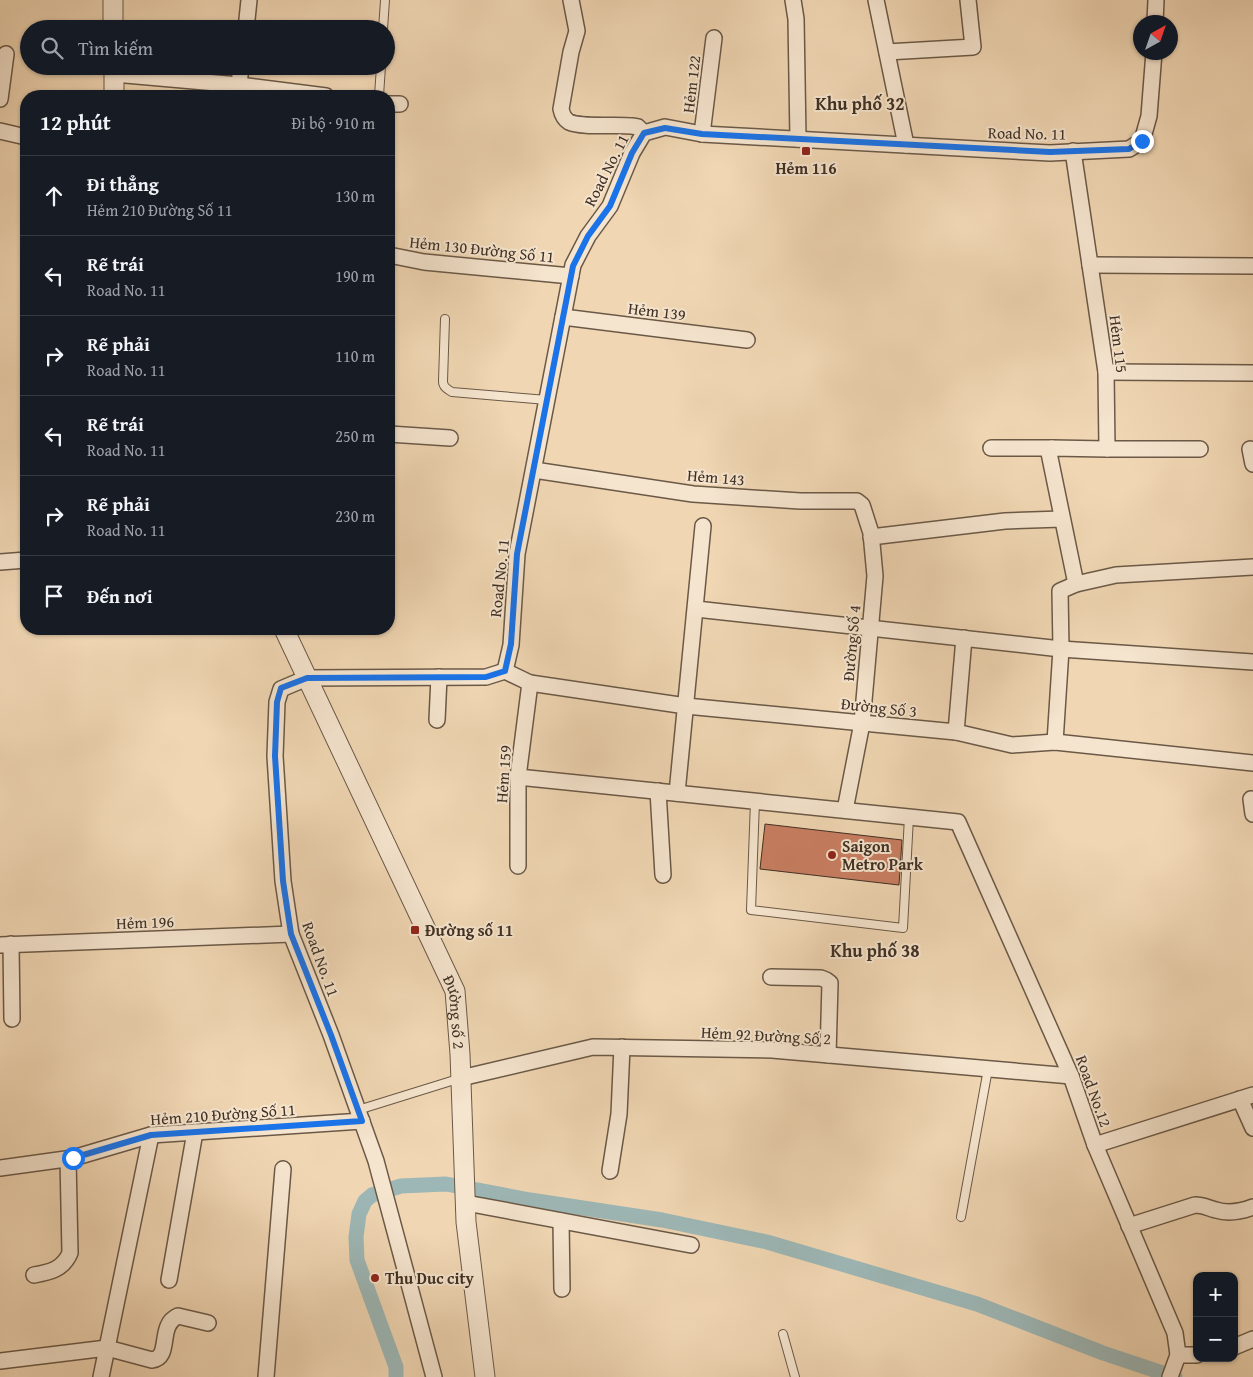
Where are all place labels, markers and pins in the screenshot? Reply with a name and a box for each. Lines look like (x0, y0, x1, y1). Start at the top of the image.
marker: Hẻm 116 (800, 145, 812, 157)
place label: Hẻm 116 (775, 156, 837, 180)
place label: Saigon Metro Park (842, 834, 924, 876)
marker: Saigon Metro Park (826, 849, 838, 861)
place label: Đường số 11 (425, 918, 513, 942)
marker: Đường số 11 (409, 924, 421, 936)
place label: Thu Duc city (385, 1266, 475, 1290)
marker: Thu Duc city (369, 1272, 381, 1284)

